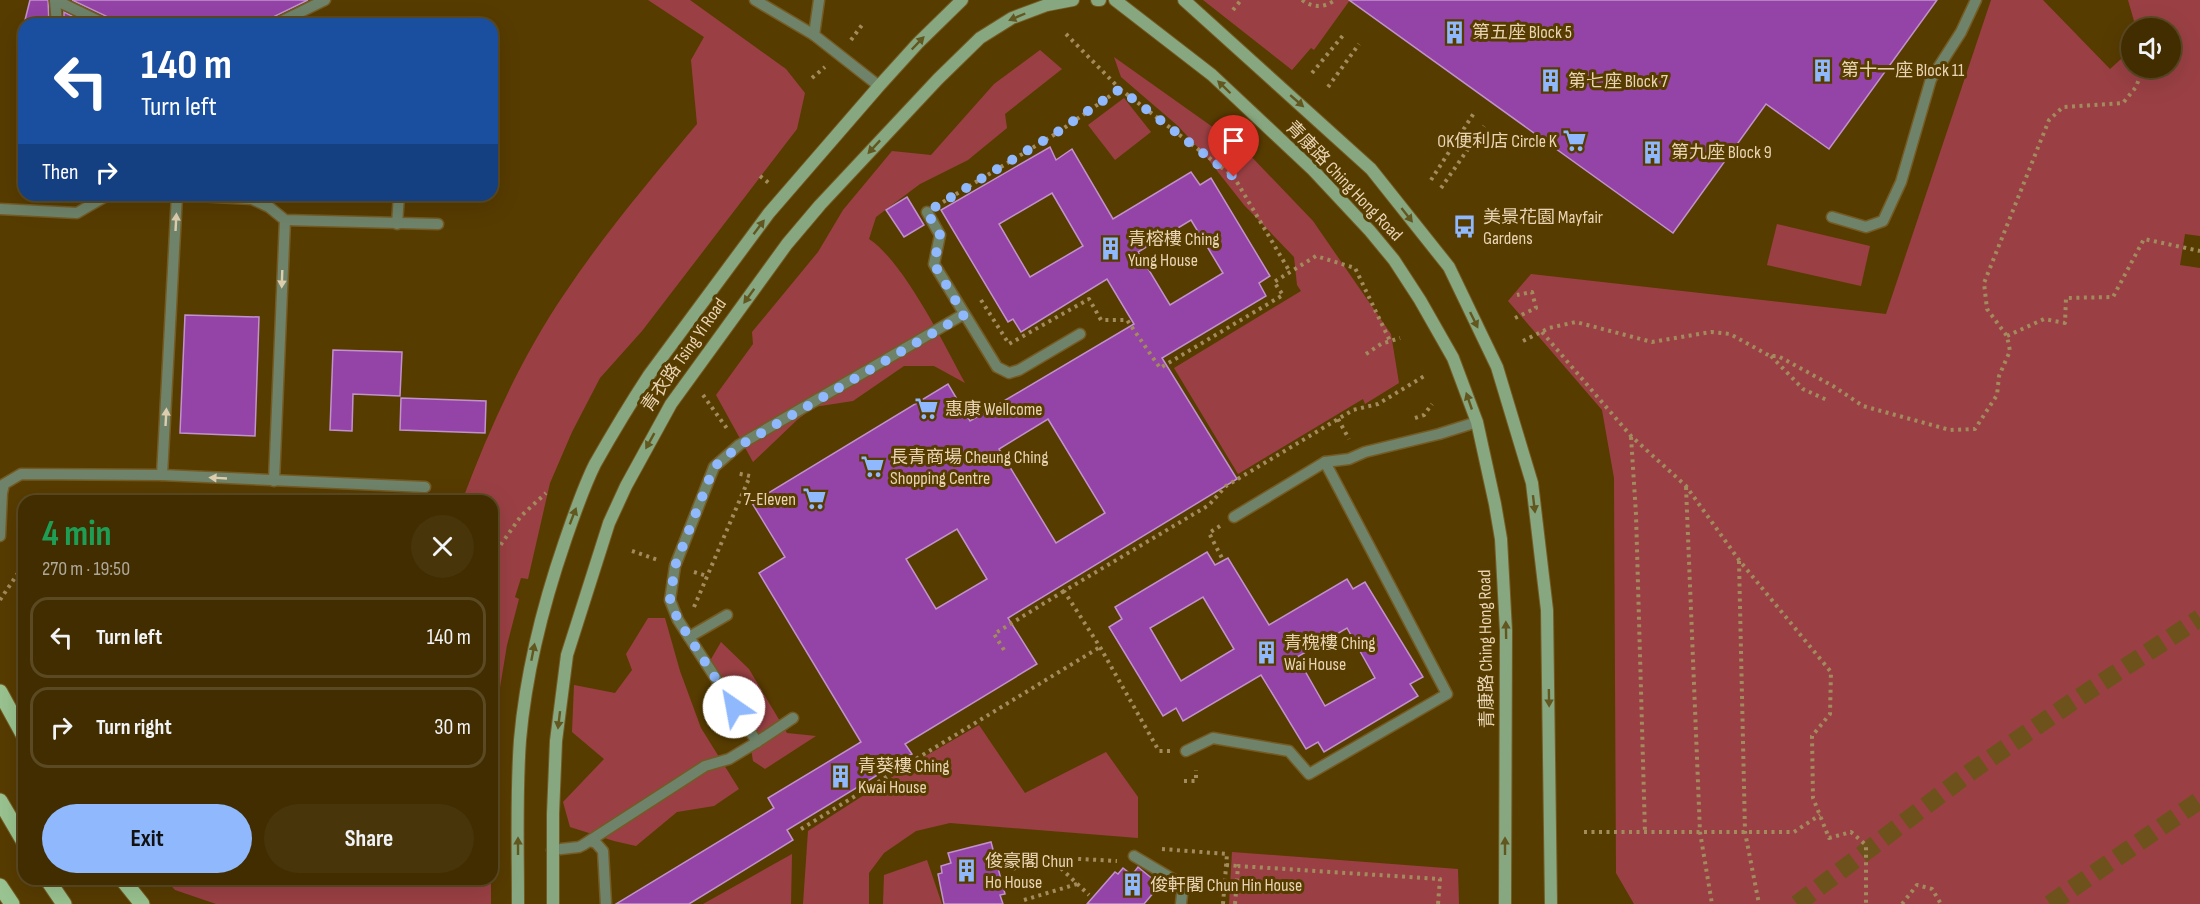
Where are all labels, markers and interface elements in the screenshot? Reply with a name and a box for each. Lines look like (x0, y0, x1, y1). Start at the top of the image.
one-way arrow (1008, 13, 1026, 22)
map controls (2121, 18, 2181, 78)
button: sound (2121, 18, 2181, 78)
building icon: 第五座 Block 5 (1441, 19, 1467, 45)
place label: 第五座 Block 5 (1472, 22, 1572, 43)
one-way arrow (911, 37, 925, 51)
text: 140 m (141, 40, 232, 91)
icon: left (42, 42, 120, 120)
building icon: 第十一座 Block 11 (1810, 57, 1836, 83)
place label: 第十一座 Block 11 (1841, 60, 1965, 81)
building icon: 第七座 Block 7 (1537, 68, 1563, 94)
place label: 第七座 Block 7 (1568, 71, 1669, 92)
one-way arrow (1217, 80, 1232, 94)
text: Turn left (141, 91, 217, 123)
one-way arrow (1290, 95, 1305, 108)
pin (1208, 115, 1259, 177)
street label: 青康路 Ching Hong Road (1281, 117, 1407, 245)
icon: arrive (1217, 124, 1250, 157)
supermarket icon: OK便利店 Circle K (1562, 128, 1588, 154)
place label: OK便利店 Circle K (1437, 131, 1558, 152)
one-way arrow (868, 139, 881, 154)
building icon: 第九座 Block 9 (1640, 139, 1666, 165)
place label: 第九座 Block 9 (1671, 142, 1772, 163)
icon: right (90, 156, 123, 189)
text: Then (42, 159, 78, 186)
one-way arrow (1401, 207, 1414, 223)
place label: 美景花園 Mayfair Gardens (1483, 207, 1603, 249)
one-way arrow (171, 213, 180, 232)
bus stop icon: 美景花園 Mayfair Gardens (1452, 214, 1478, 240)
one-way arrow (753, 219, 765, 234)
place label: 青榕樓 Ching Yung House (1128, 229, 1220, 271)
building icon: 青榕樓 Ching Yung House (1097, 236, 1123, 262)
one-way arrow (278, 269, 287, 288)
one-way arrow (743, 289, 755, 304)
street label: 青衣路 Tsing Yi Road (637, 294, 731, 416)
one-way arrow (1470, 311, 1479, 328)
one-way arrow (1464, 392, 1474, 410)
supermarket icon: 惠康 Wellcome (914, 396, 940, 422)
place label: 惠康 Wellcome (945, 399, 1043, 420)
one-way arrow (161, 408, 170, 427)
one-way arrow (645, 433, 655, 450)
place label: 長青商場 Cheung Ching Shopping Centre (890, 447, 1048, 489)
supermarket icon: 長青商場 Cheung Ching Shopping Centre (859, 454, 885, 480)
one-way arrow (209, 474, 228, 483)
supermarket icon: 7-Eleven (801, 486, 827, 512)
place label: 7-Eleven (743, 489, 796, 510)
one-way arrow (1530, 495, 1539, 514)
one-way arrow (569, 507, 579, 525)
text: 4 min (42, 513, 112, 556)
button: close (411, 515, 474, 578)
text: 270 m · 19:50 (42, 557, 130, 581)
street label: 青康路 Ching Hong Road (1474, 569, 1498, 729)
one-way arrow (1501, 620, 1511, 639)
icon: left (45, 621, 78, 654)
text: Turn left (96, 624, 162, 651)
text: 140 m (427, 624, 471, 651)
place label: 青槐樓 Ching Wai House (1284, 633, 1376, 675)
building icon: 青槐樓 Ching Wai House (1253, 640, 1279, 666)
one-way arrow (529, 642, 538, 661)
position arrow (702, 675, 766, 739)
one-way arrow (1544, 689, 1553, 708)
icon: right (45, 711, 78, 744)
one-way arrow (554, 711, 563, 730)
text: Turn right (96, 714, 172, 741)
text: 30 m (434, 714, 471, 741)
place label: 青葵樓 Ching Kwai House (858, 756, 950, 798)
building icon: 青葵樓 Ching Kwai House (827, 763, 853, 789)
button: Exit (42, 804, 252, 873)
button: Share (264, 804, 474, 873)
one-way arrow (513, 836, 523, 855)
one-way arrow (1500, 836, 1510, 855)
place label: 俊豪閣 Chun Ho House (985, 851, 1074, 893)
building icon: 俊豪閣 Chun Ho House (954, 858, 980, 884)
building icon: 俊軒閣 Chun Hin House (1119, 872, 1145, 898)
place label: 俊軒閣 Chun Hin House (1150, 875, 1302, 896)

